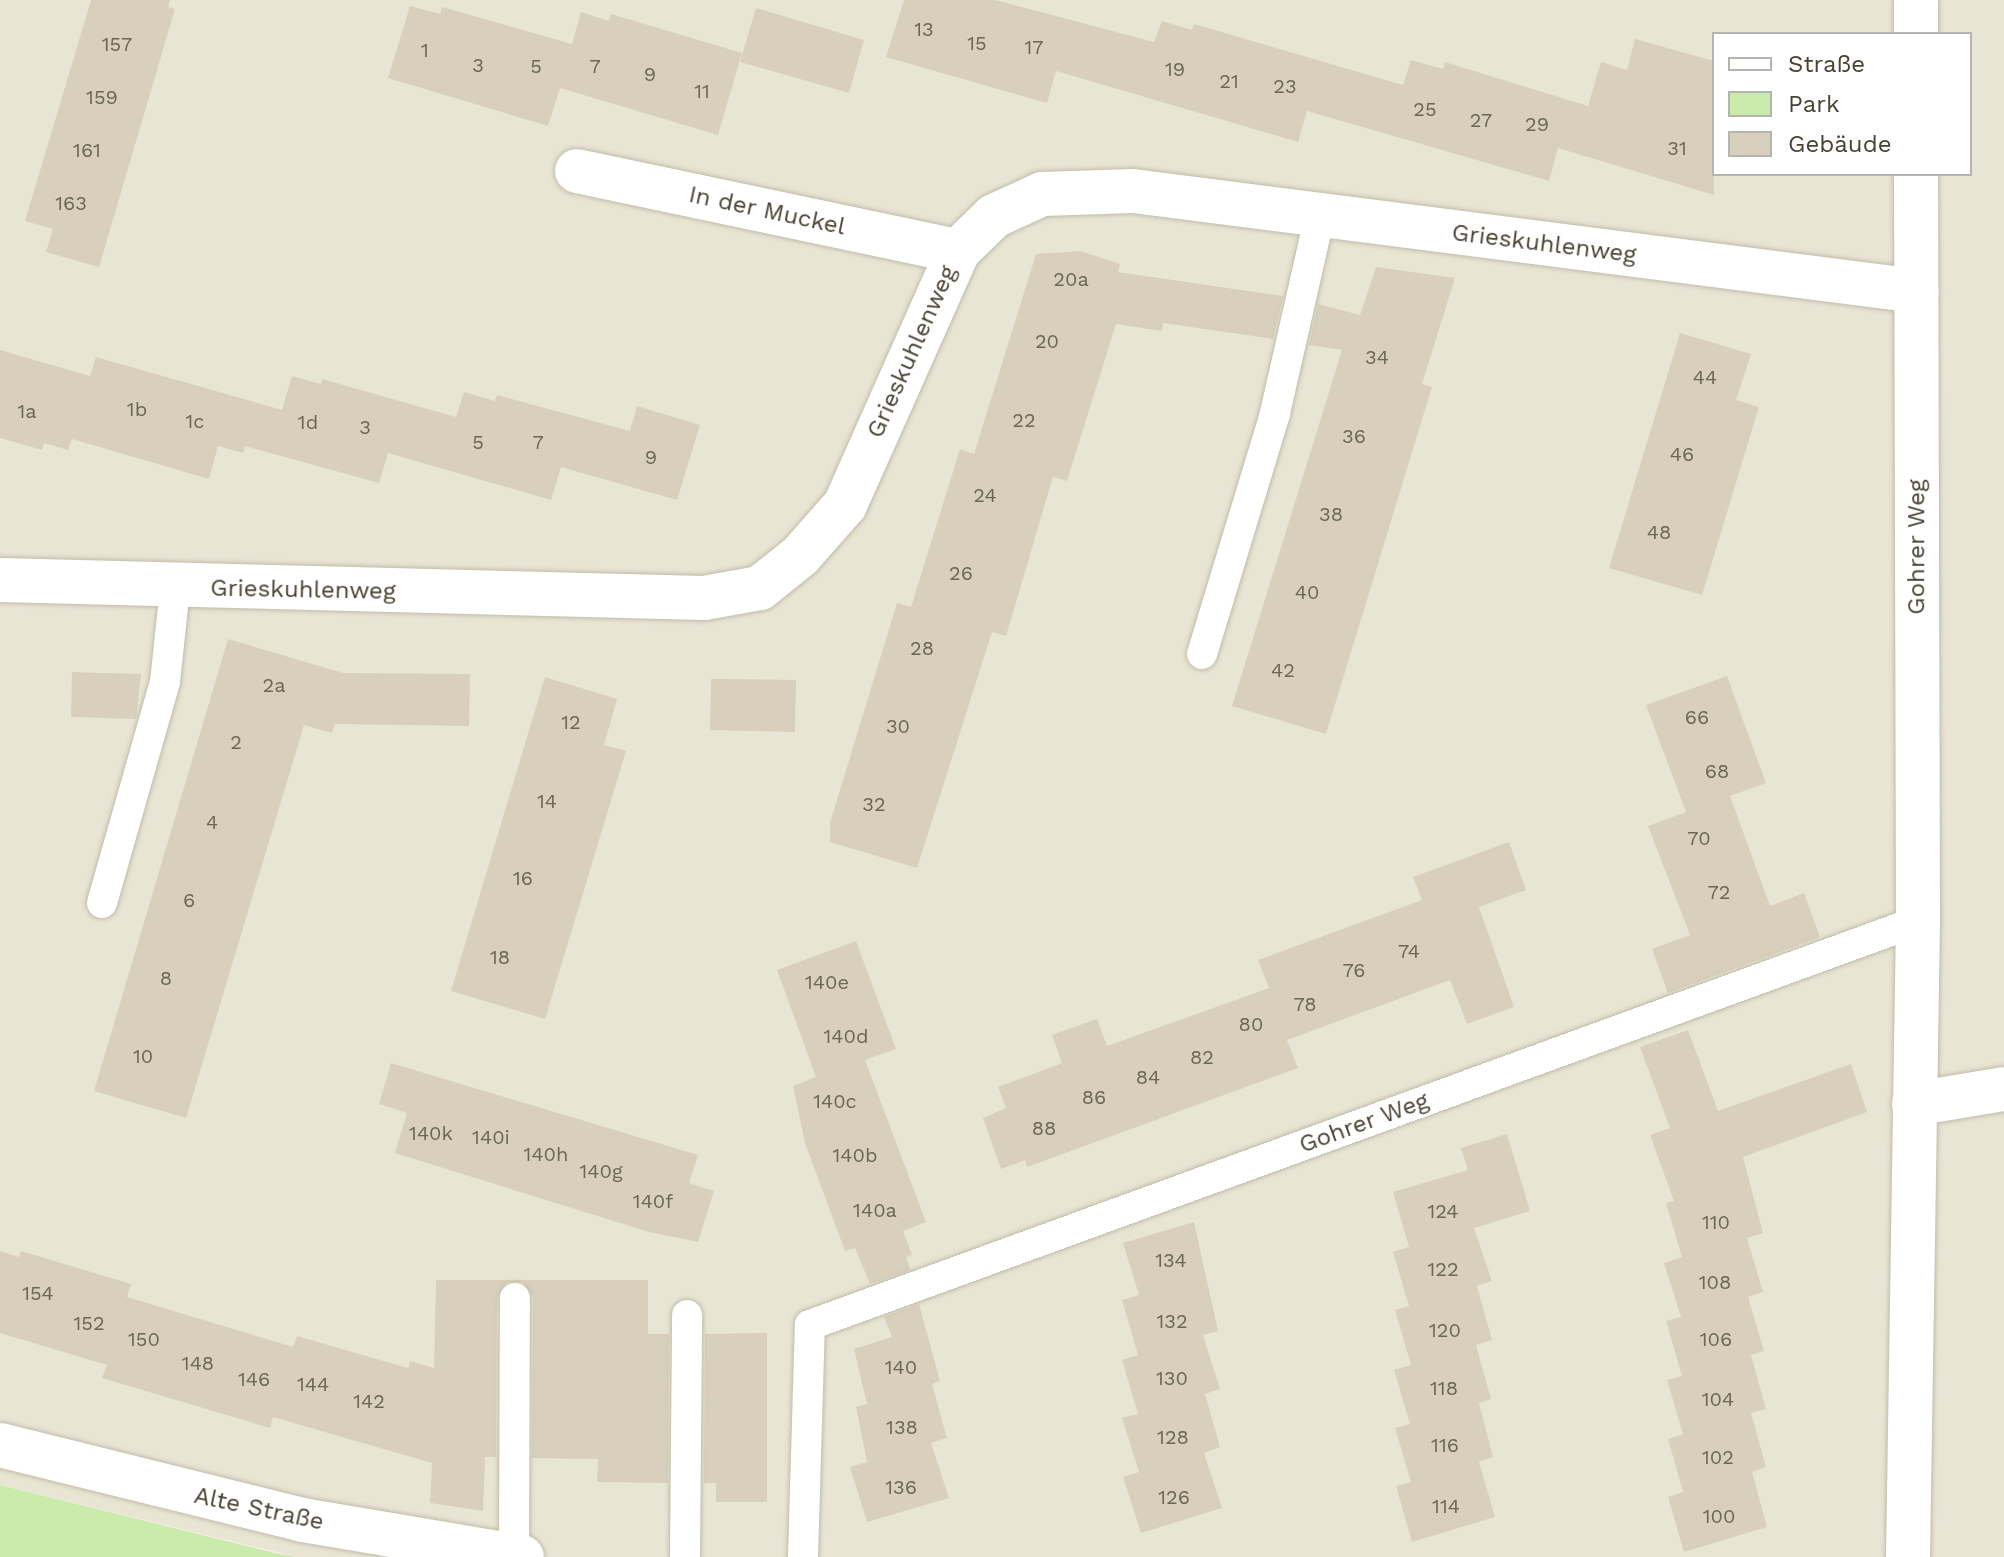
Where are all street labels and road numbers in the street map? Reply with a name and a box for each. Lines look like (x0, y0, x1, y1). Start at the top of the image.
street label: In der Muckel (686, 180, 848, 242)
street label: Grieskuhlenweg (1450, 218, 1638, 270)
street label: Grieskuhlenweg (861, 261, 963, 443)
street label: Gohrer Weg (1903, 479, 1931, 615)
street label: Grieskuhlenweg (210, 574, 396, 606)
street label: Gohrer Weg (1295, 1086, 1433, 1160)
street label: Alte Straße (191, 1481, 327, 1537)

